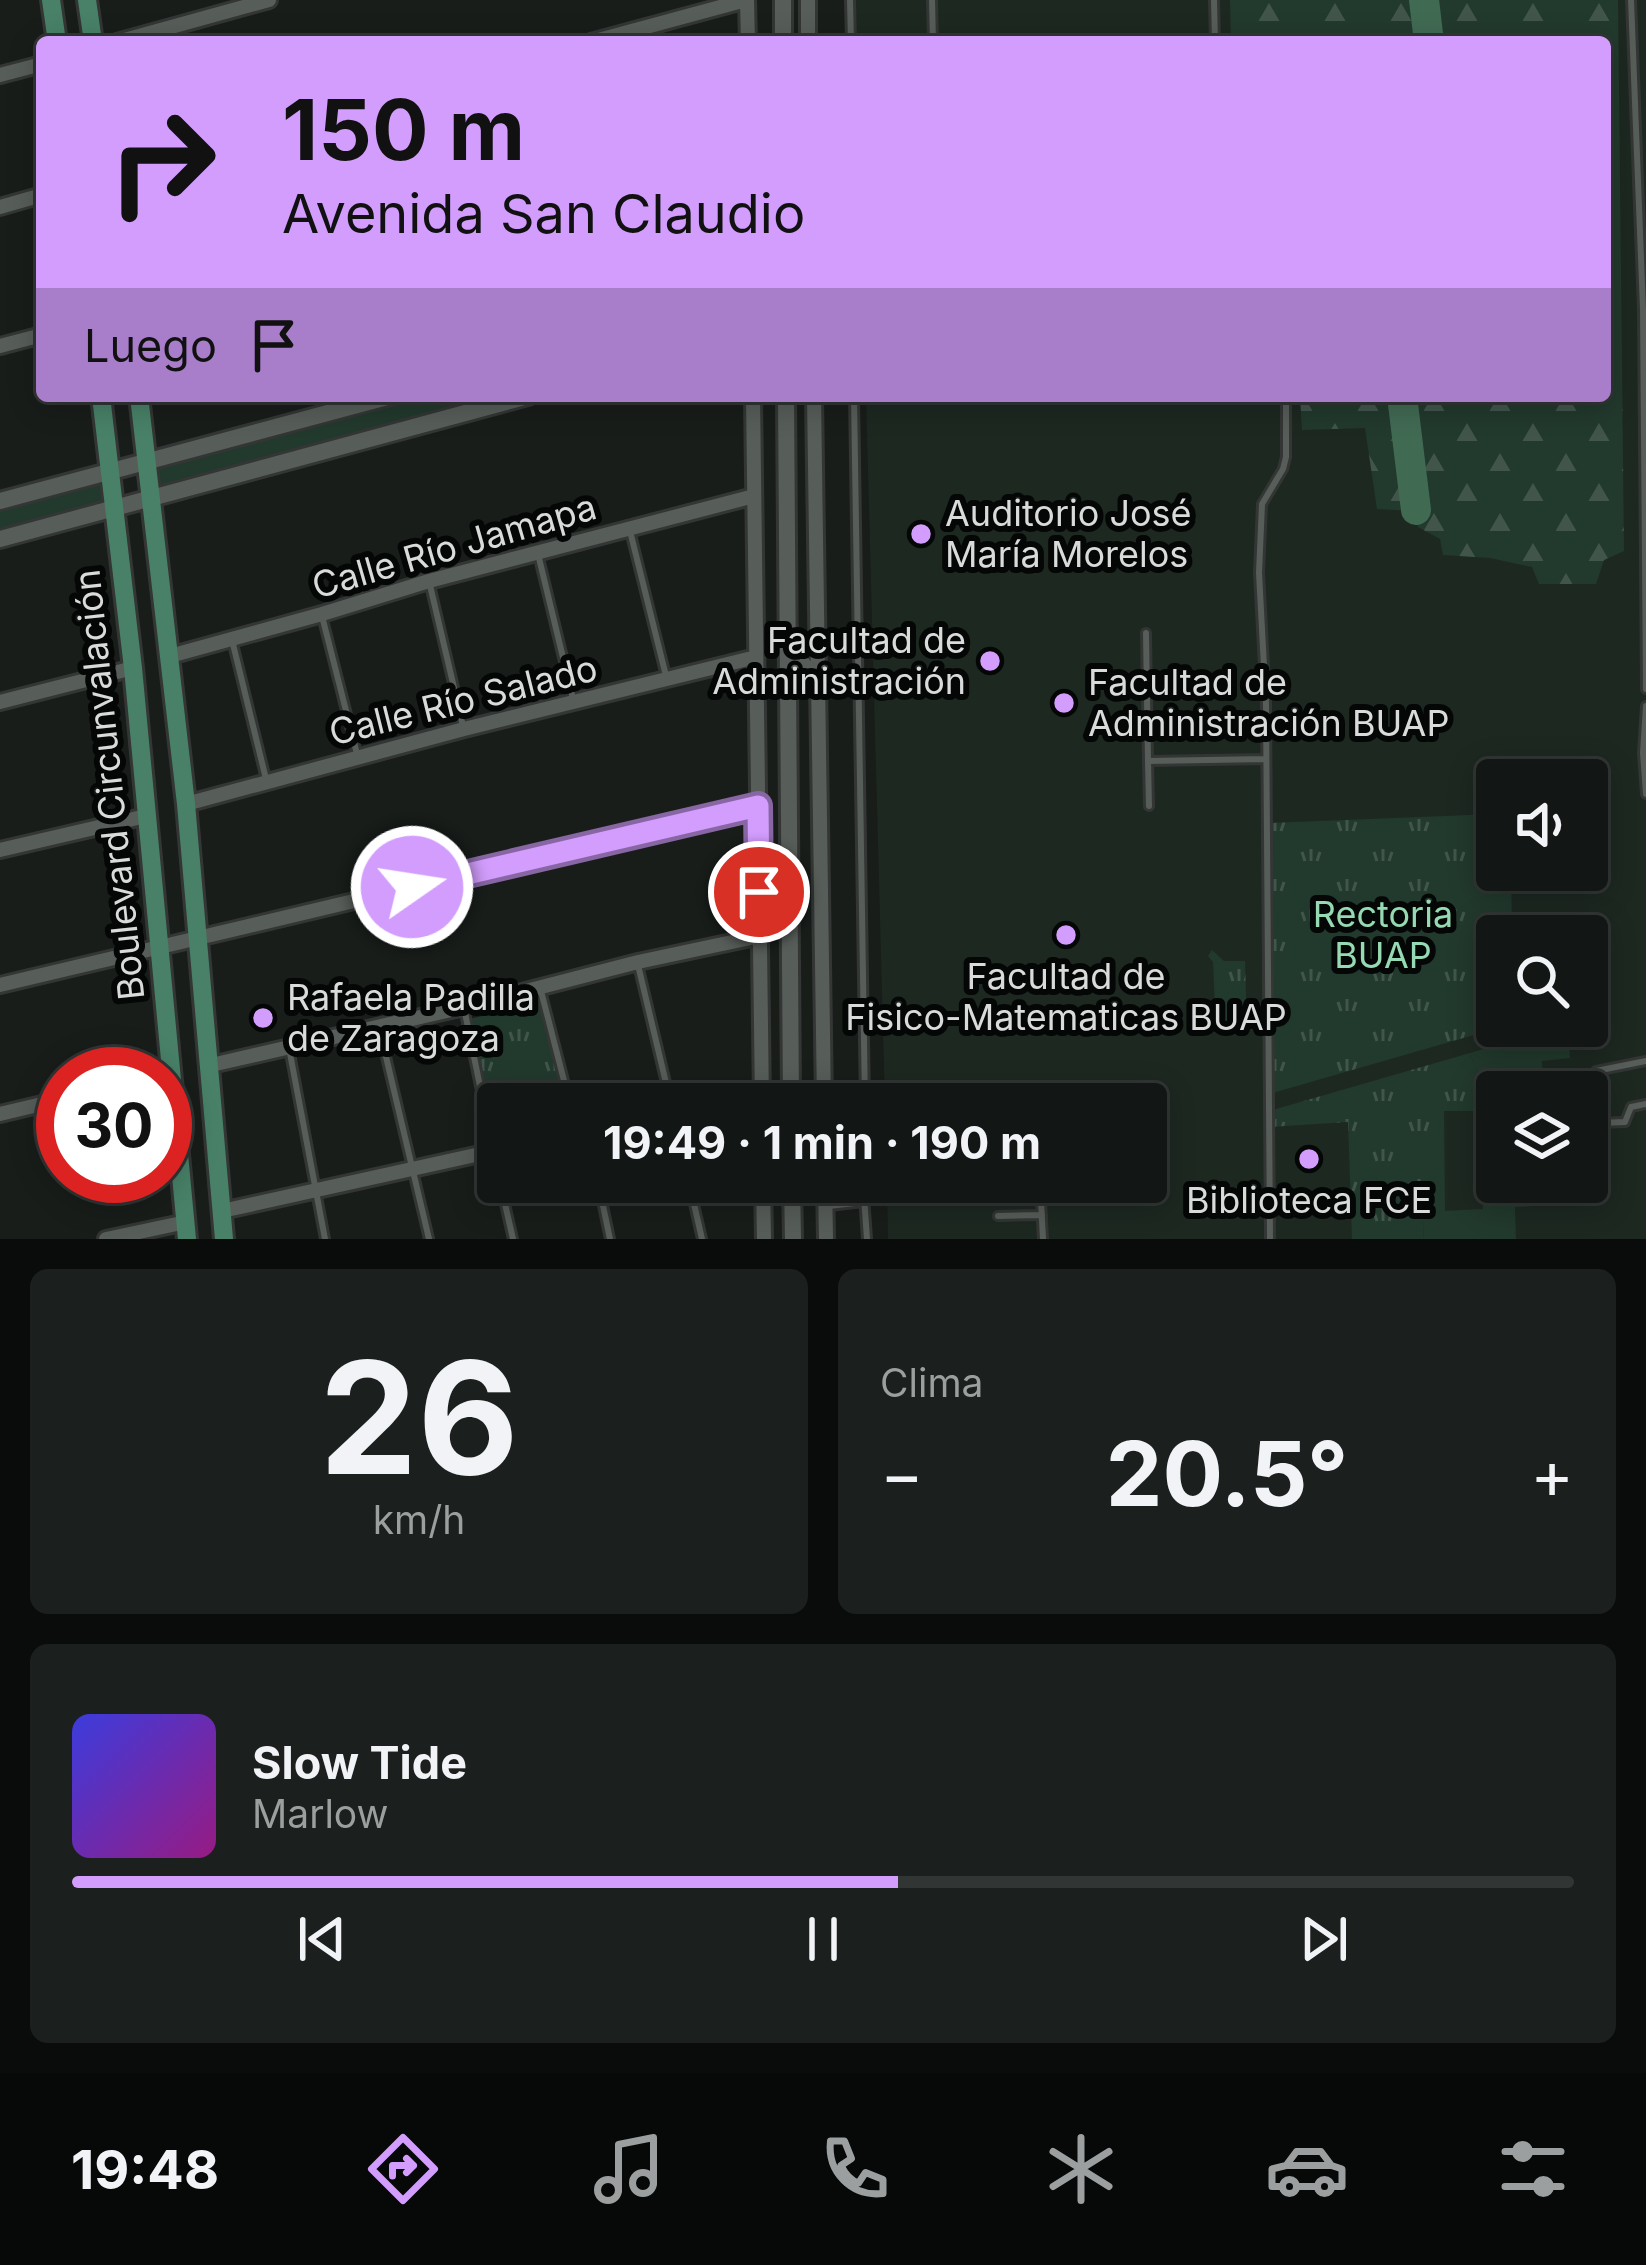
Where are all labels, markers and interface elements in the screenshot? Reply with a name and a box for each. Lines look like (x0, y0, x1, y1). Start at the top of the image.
text: 150 m (282, 79, 525, 180)
icon: right (84, 84, 240, 240)
text: Avenida San Claudio (282, 181, 805, 246)
icon: arrive (241, 312, 307, 378)
text: Luego (84, 318, 217, 373)
street label: Calle Río Jamapa (307, 484, 601, 608)
place label: Auditorio José María Morelos (945, 491, 1192, 576)
marker: Auditorio José María Morelos (908, 521, 934, 547)
street label: Boulevard Circunvalación (65, 568, 153, 1002)
place label: Facultad de Administración (712, 618, 966, 703)
street label: Calle Río Salado (324, 645, 602, 755)
marker: Facultad de Administración (977, 648, 1003, 674)
place label: Facultad de Administración BUAP (1088, 660, 1449, 745)
marker: Facultad de Administración BUAP (1051, 690, 1077, 716)
map controls (1476, 759, 1608, 1203)
button: sound (1476, 759, 1608, 891)
position arrow (349, 824, 475, 950)
pin (708, 841, 810, 943)
icon: arrive (726, 859, 792, 925)
park label: Rectoria BUAP (1313, 892, 1453, 977)
button: search (1476, 915, 1608, 1047)
marker: Facultad de Fisico-Matematicas BUAP (1053, 922, 1079, 948)
place label: Facultad de Fisico-Matematicas BUAP (845, 954, 1287, 1039)
place label: Rafaela Padilla de Zaragoza (287, 975, 535, 1060)
marker: Rafaela Padilla de Zaragoza (250, 1005, 276, 1031)
speed limit sign: 30 (36, 1047, 192, 1203)
button: layers (1476, 1071, 1608, 1203)
text: 19:49 · 1 min · 190 m (603, 1115, 1041, 1170)
marker: Biblioteca FCE (1296, 1146, 1322, 1172)
place label: Biblioteca FCE (1186, 1178, 1432, 1222)
text: 26 (319, 1323, 519, 1512)
text: Clima (880, 1359, 983, 1406)
text: 20.5° (1106, 1419, 1348, 1528)
text: − (880, 1434, 924, 1514)
text: + (1530, 1434, 1574, 1514)
text: km/h (373, 1496, 465, 1543)
text: Slow Tide (252, 1735, 467, 1790)
text: Marlow (252, 1790, 388, 1837)
icon: previous (289, 1906, 355, 1972)
icon: pause (790, 1906, 856, 1972)
icon: next (1291, 1906, 1357, 1972)
icon: directions (361, 2127, 445, 2211)
icon: music (587, 2127, 671, 2211)
icon: phone (813, 2127, 897, 2211)
icon: climate (1039, 2127, 1123, 2211)
icon: car (1265, 2127, 1349, 2211)
icon: filters (1491, 2127, 1575, 2211)
text: 19:48 (71, 2137, 219, 2202)

